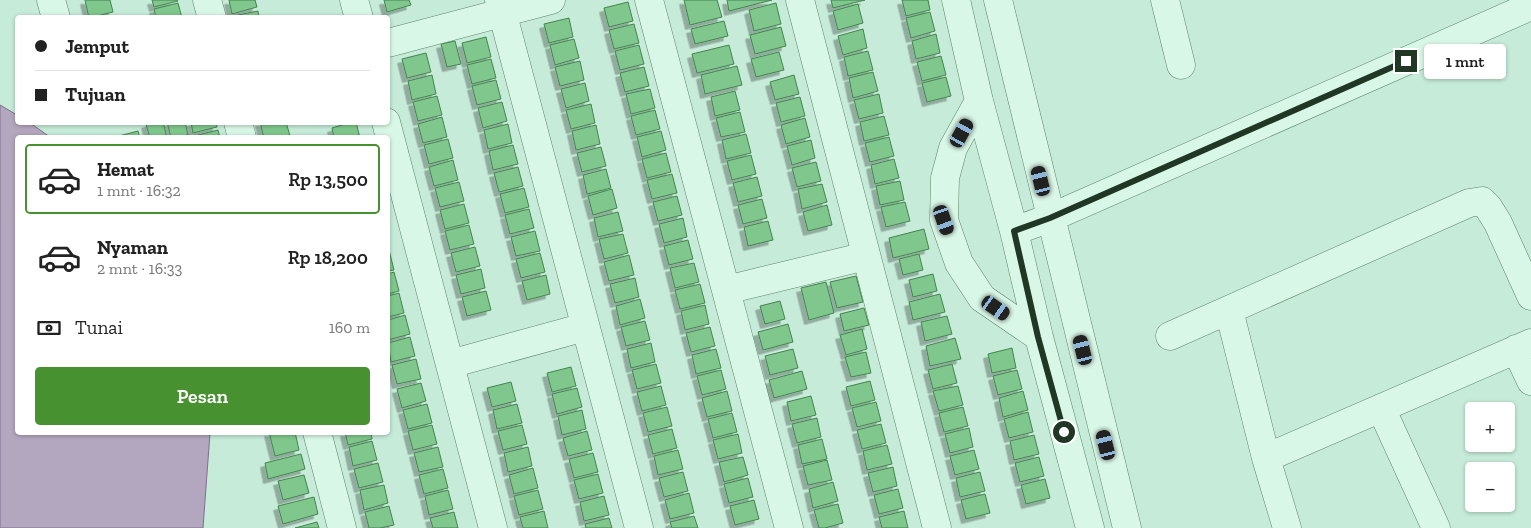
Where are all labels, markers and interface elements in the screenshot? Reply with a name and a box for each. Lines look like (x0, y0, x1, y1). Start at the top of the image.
text: Jemput (65, 35, 129, 58)
callout: 1 mnt (1424, 44, 1506, 78)
route end (1395, 50, 1417, 72)
text: 1 mnt (1445, 52, 1485, 71)
text: Tujuan (65, 83, 126, 106)
car (948, 116, 975, 150)
icon: car (37, 157, 82, 202)
text: Hemat (97, 158, 154, 181)
car (1030, 165, 1051, 197)
text: Rp 13,500 (288, 168, 368, 191)
text: 1 mnt · 16:32 (97, 181, 181, 200)
car (932, 203, 955, 237)
icon: car (37, 235, 82, 280)
text: Nyaman (97, 236, 168, 259)
text: Rp 18,200 (288, 246, 368, 269)
text: 2 mnt · 16:33 (97, 259, 182, 278)
car (979, 293, 1012, 323)
icon: cash (35, 314, 63, 342)
text: Tunai (75, 316, 123, 339)
text: 160 m (329, 318, 370, 337)
car (1072, 334, 1093, 366)
button: Pesan (35, 367, 370, 425)
map controls (1465, 402, 1515, 512)
button: + (1465, 402, 1515, 452)
route start (1053, 421, 1075, 443)
car (1095, 429, 1116, 461)
button: − (1465, 462, 1515, 512)

